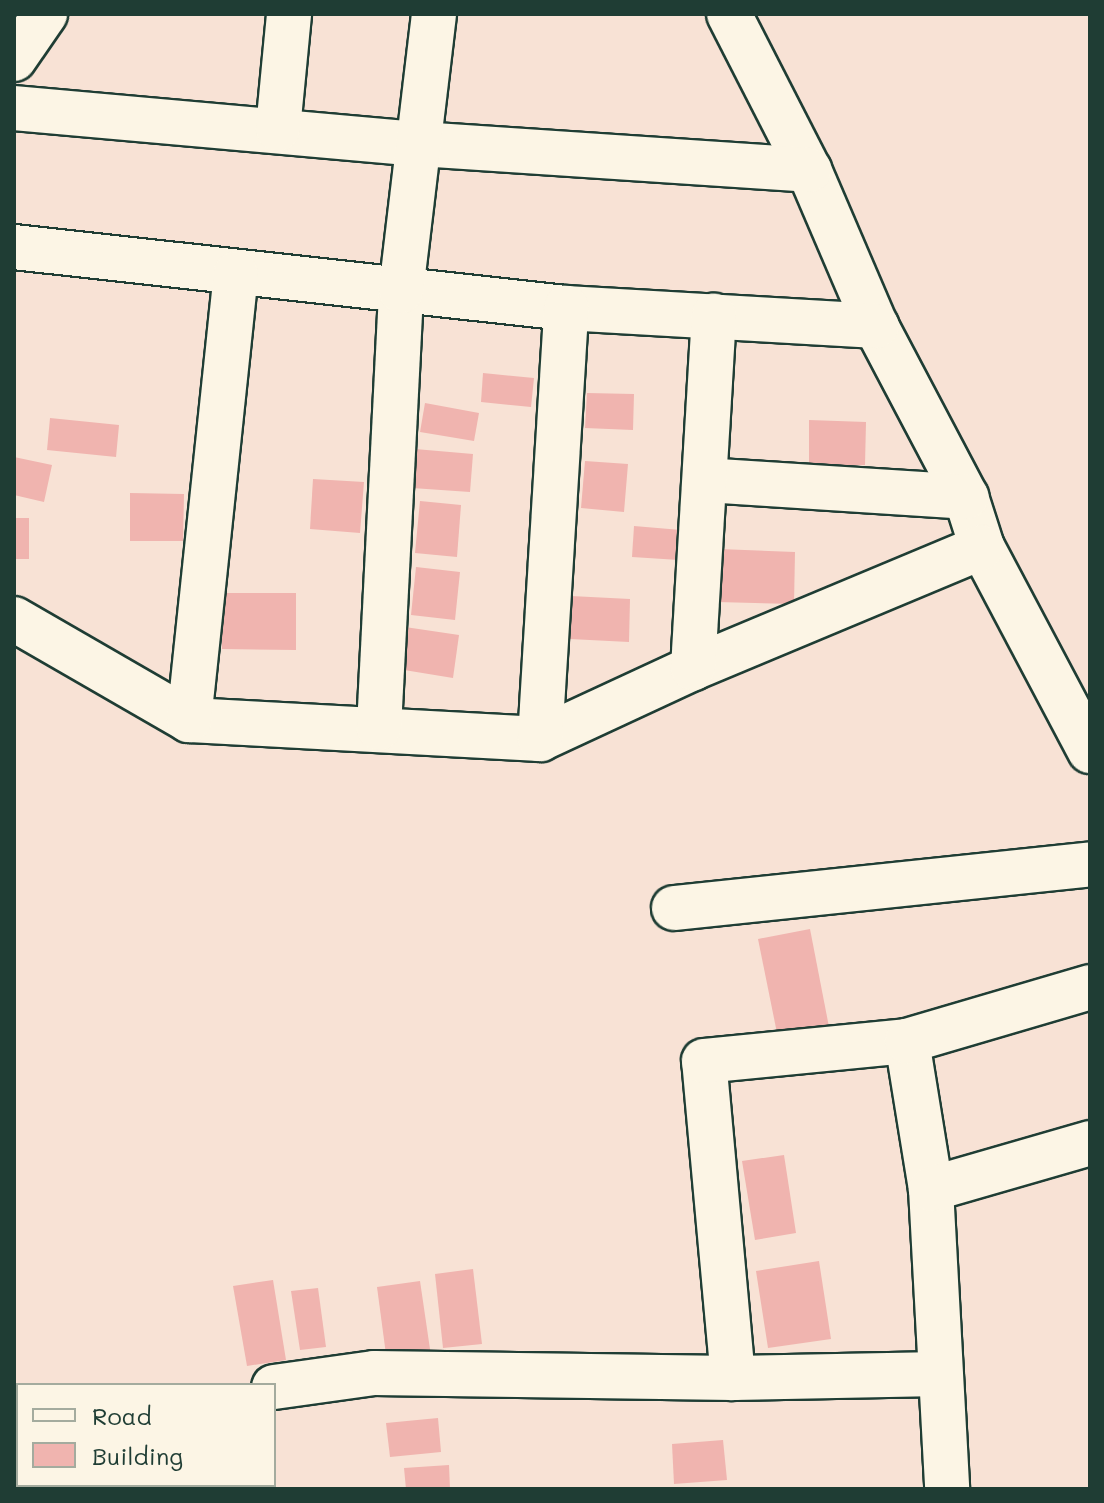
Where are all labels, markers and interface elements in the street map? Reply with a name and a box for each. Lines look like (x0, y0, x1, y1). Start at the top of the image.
legend (16, 1383, 276, 1487)
text: Road (92, 1400, 152, 1431)
text: Building (92, 1440, 183, 1471)

